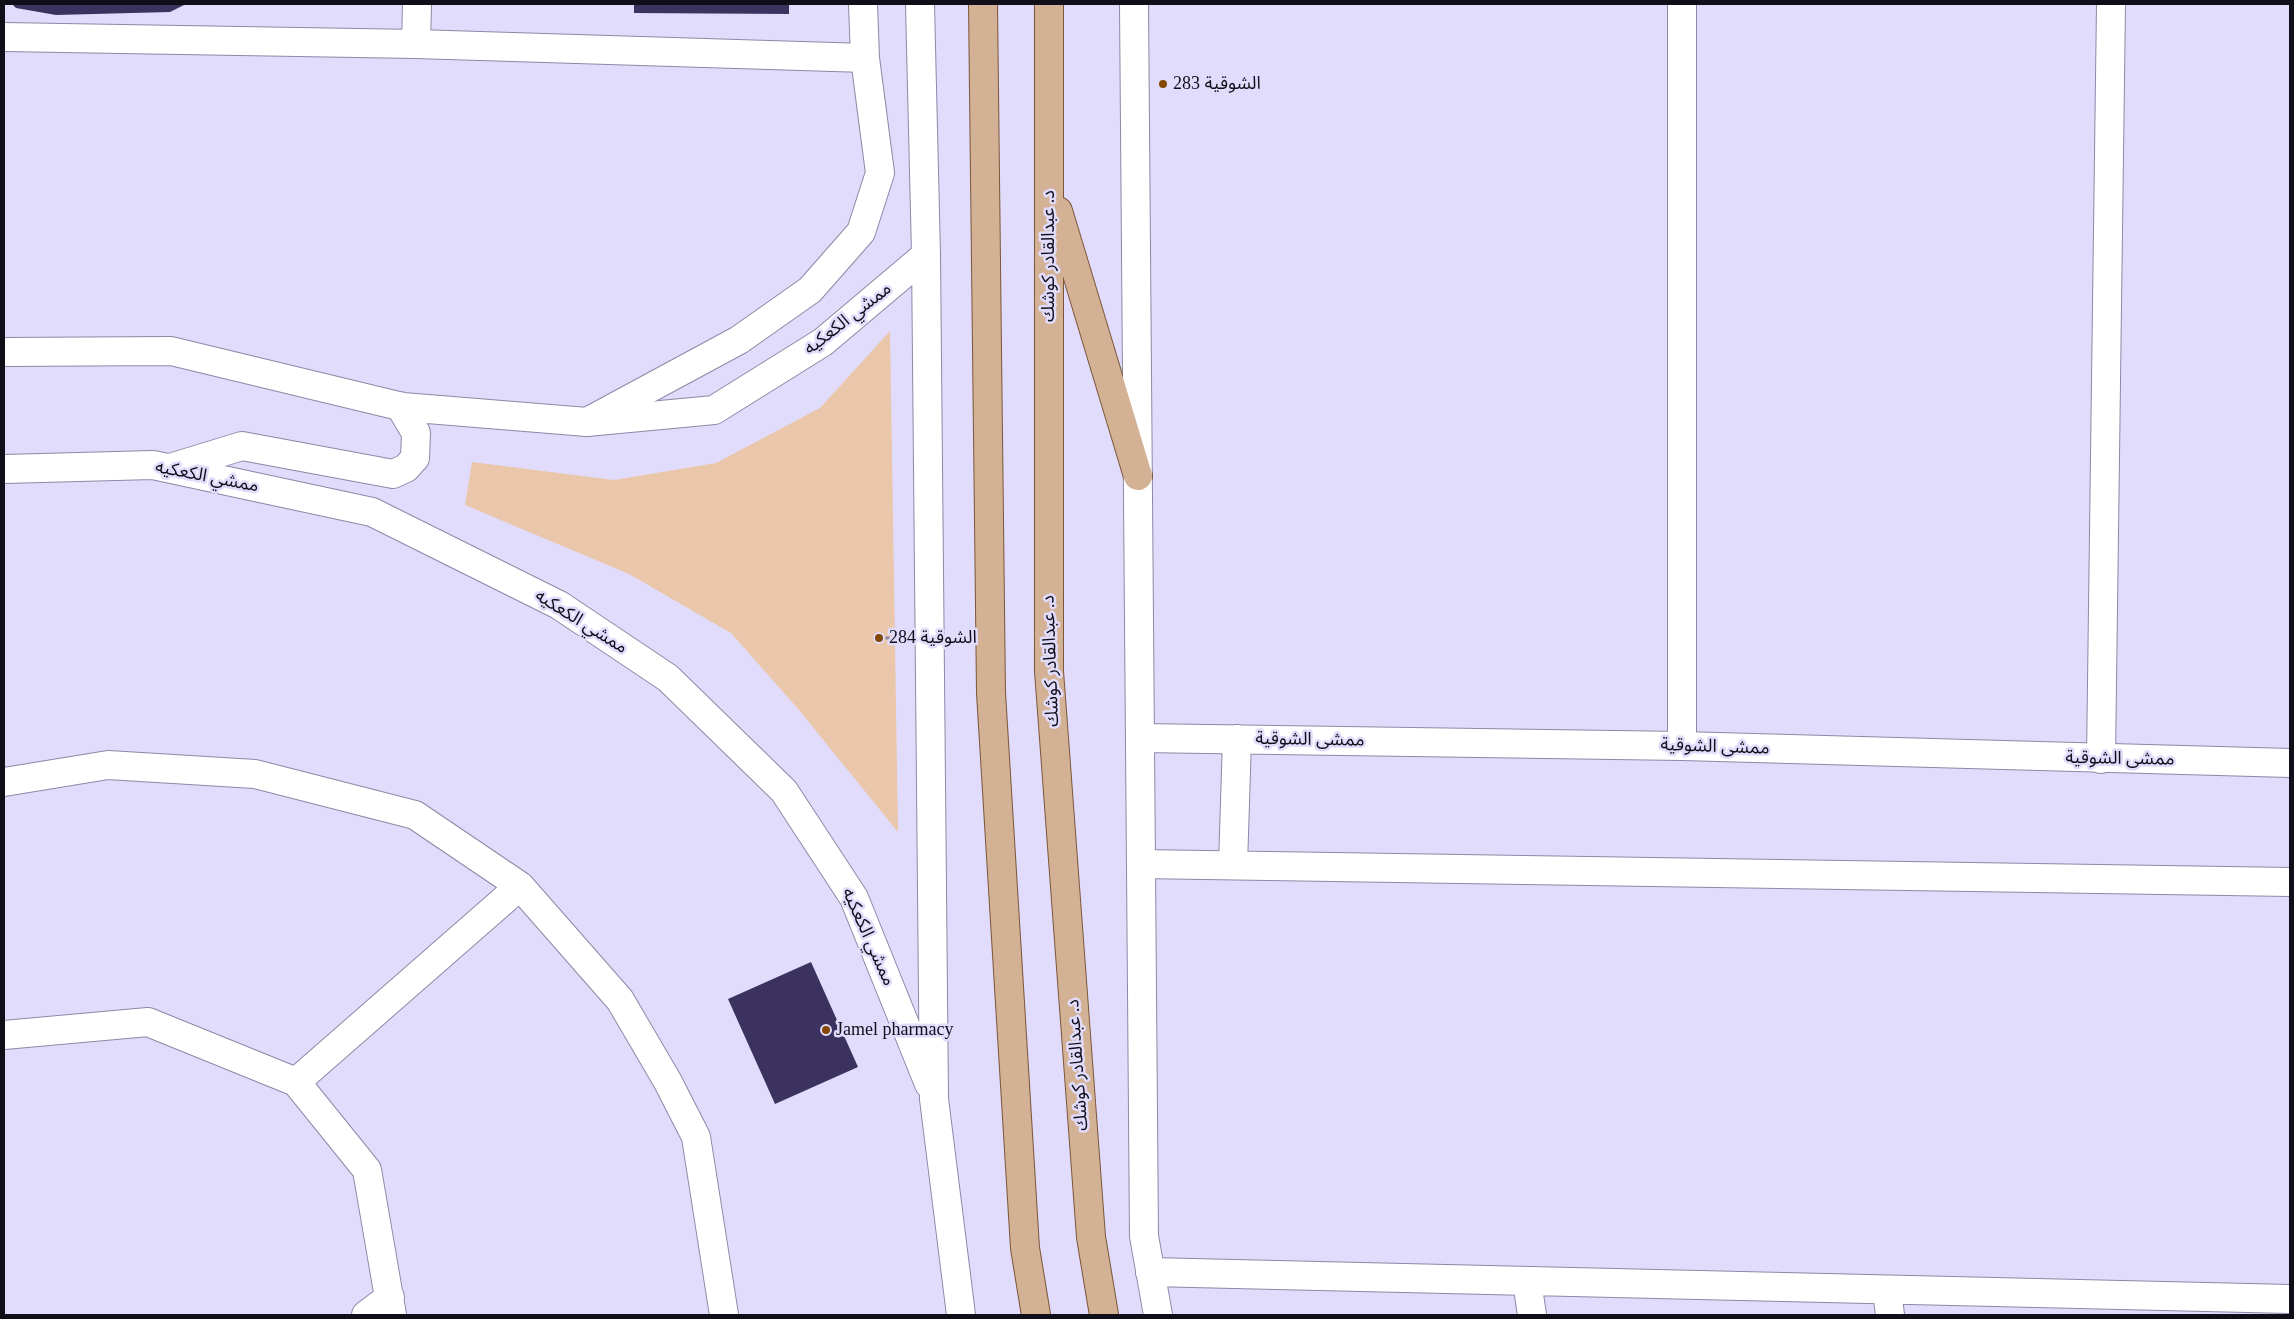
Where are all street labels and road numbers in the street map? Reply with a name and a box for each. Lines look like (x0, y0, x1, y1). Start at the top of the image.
street label: د. عبدالقادر كوشك (1038, 190, 1060, 322)
street label: ممشي الكعكيه (800, 278, 896, 360)
street label: ممشي الكعكيه (153, 456, 261, 498)
street label: ممشي الكعكيه (531, 585, 631, 659)
street label: د. عبدالقادر كوشك (1038, 595, 1064, 727)
street label: ممشى الشوقية (1255, 728, 1365, 752)
street label: ممشى الشوقية (1660, 734, 1770, 760)
street label: ممشى الشوقية (2065, 747, 2175, 771)
street label: ممشي الكعكيه (837, 885, 899, 989)
street label: د. عبدالقادر كوشك (1063, 999, 1093, 1131)

